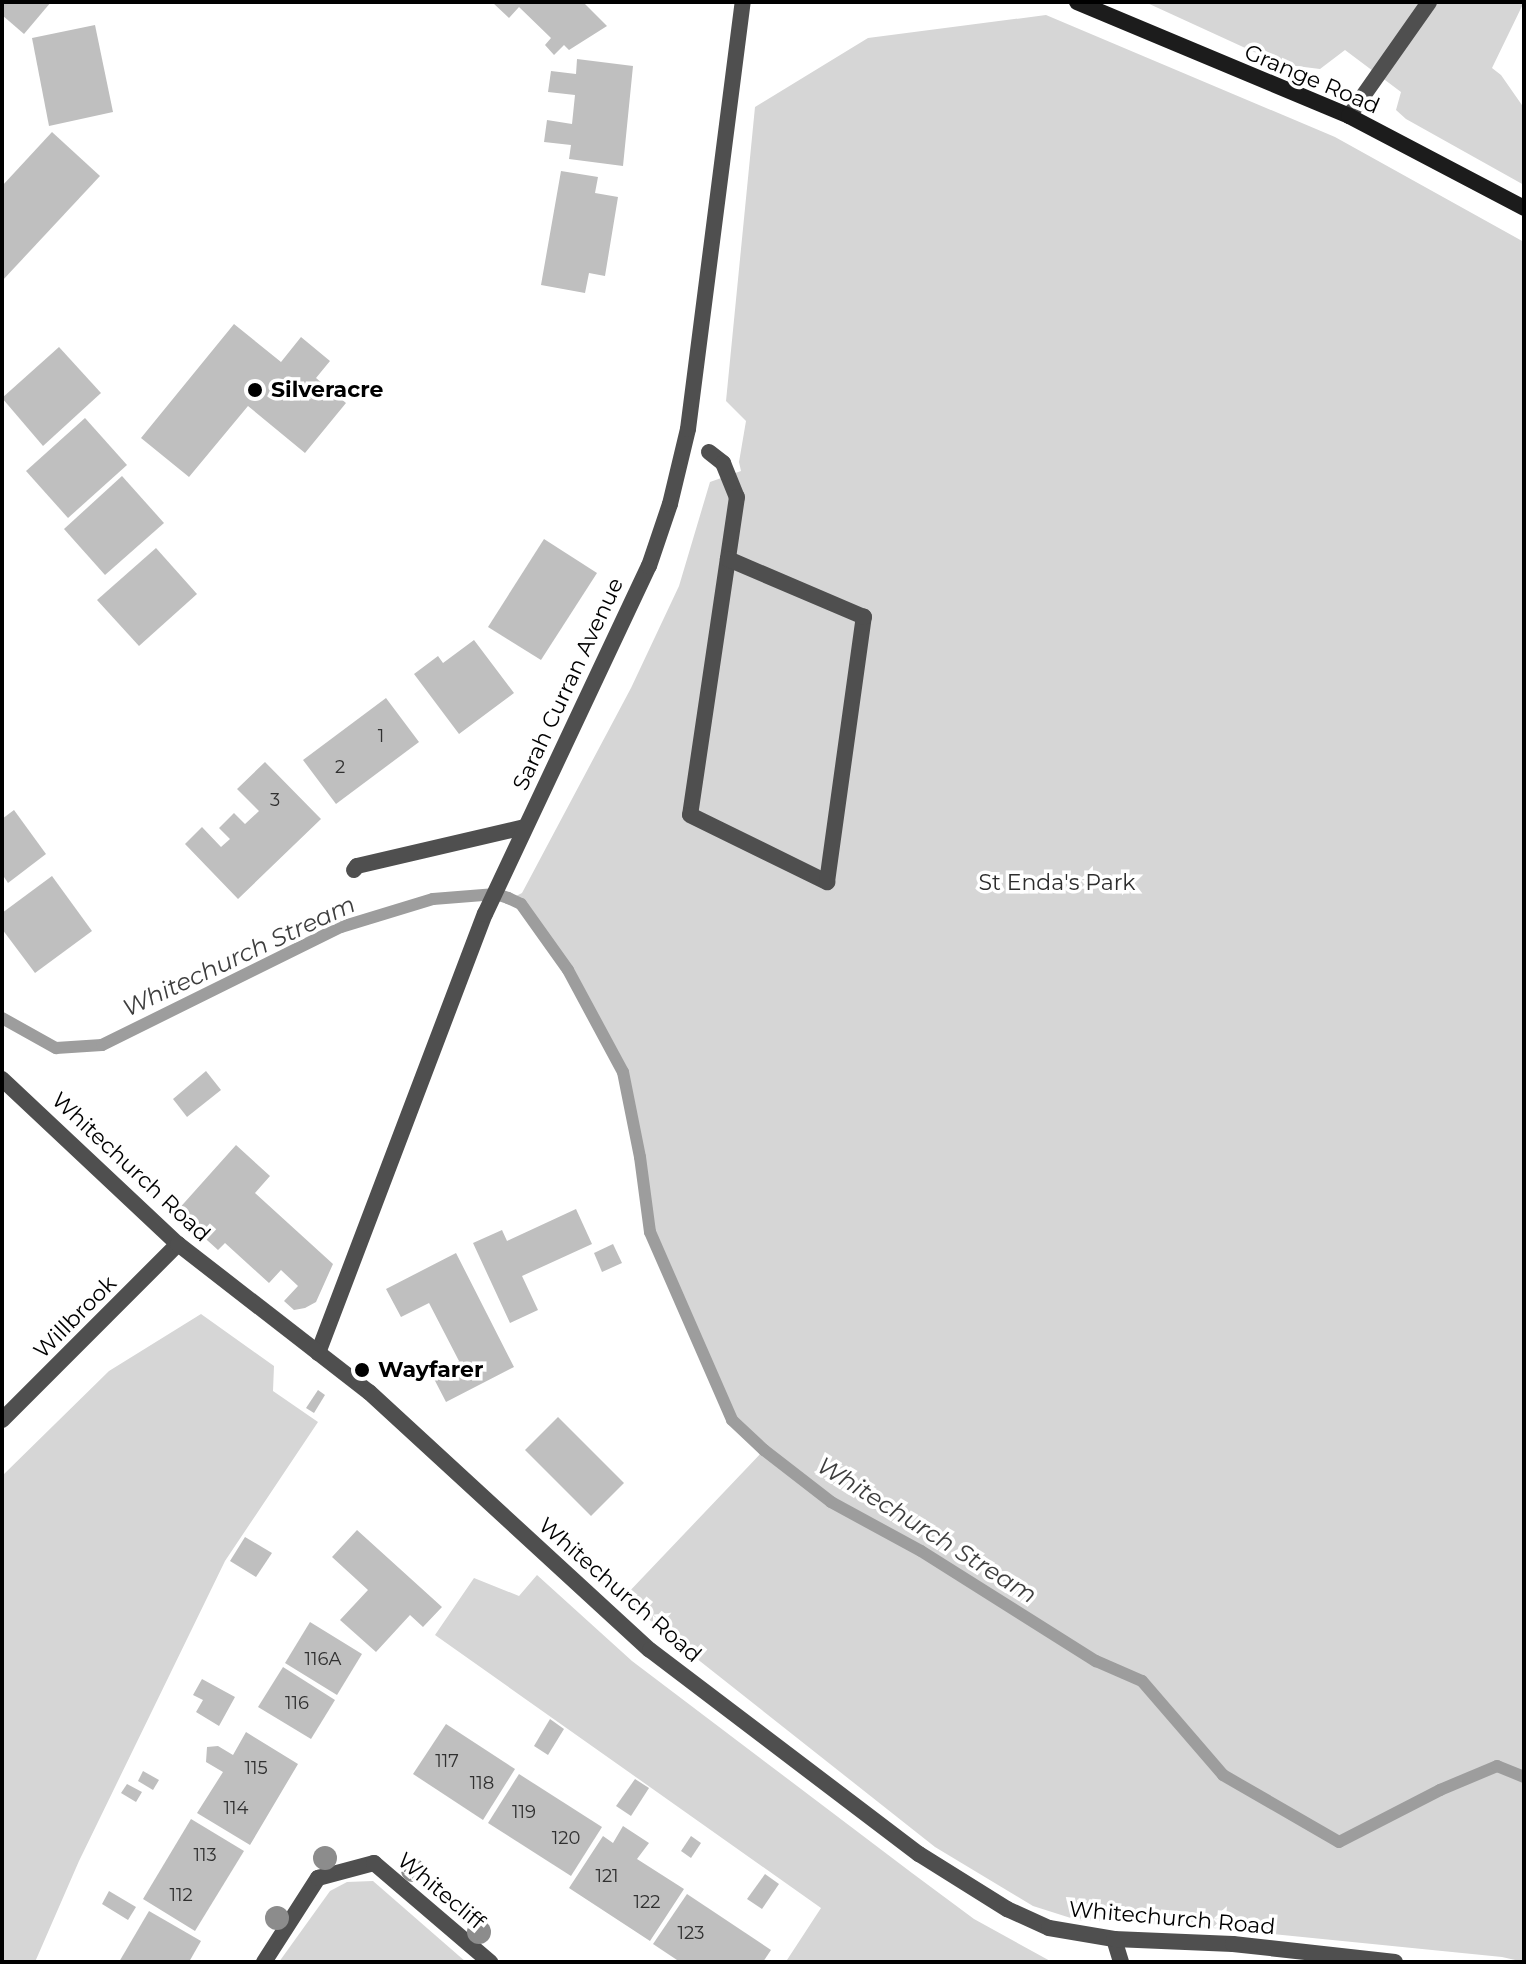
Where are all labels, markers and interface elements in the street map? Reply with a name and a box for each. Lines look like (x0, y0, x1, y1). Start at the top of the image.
street label: Grange Road (1240, 39, 1384, 119)
place label: Silveracre (271, 377, 383, 403)
marker: Silveracre (246, 381, 264, 399)
street label: Sarah Curran Avenue (507, 574, 629, 794)
house number: 1 (378, 725, 384, 747)
house number: 2 (335, 756, 345, 778)
house number: 3 (270, 789, 280, 811)
park label: St Enda's Park (979, 870, 1135, 896)
water label: Whitechurch Stream (118, 889, 360, 1023)
street label: Whitechurch Road (46, 1087, 216, 1247)
street label: Willbrook (28, 1270, 122, 1364)
place label: Wayfarer (378, 1357, 483, 1383)
marker: Wayfarer (353, 1361, 371, 1379)
water label: Whitechurch Stream (812, 1451, 1042, 1609)
street label: Whitechurch Road (533, 1512, 707, 1668)
house number: 116A (304, 1648, 342, 1670)
house number: 116 (285, 1692, 309, 1714)
house number: 117 (435, 1750, 459, 1772)
house number: 115 (244, 1757, 268, 1779)
house number: 118 (470, 1772, 494, 1794)
house number: 114 (224, 1797, 248, 1819)
house number: 119 (512, 1801, 536, 1823)
house number: 120 (552, 1827, 580, 1849)
house number: 113 (193, 1844, 217, 1866)
street label: Whitecliff (392, 1847, 490, 1935)
house number: 121 (595, 1865, 619, 1887)
house number: 112 (169, 1884, 193, 1906)
house number: 122 (634, 1891, 660, 1913)
street label: Whitechurch Road (1068, 1896, 1276, 1940)
house number: 123 (678, 1922, 704, 1944)

